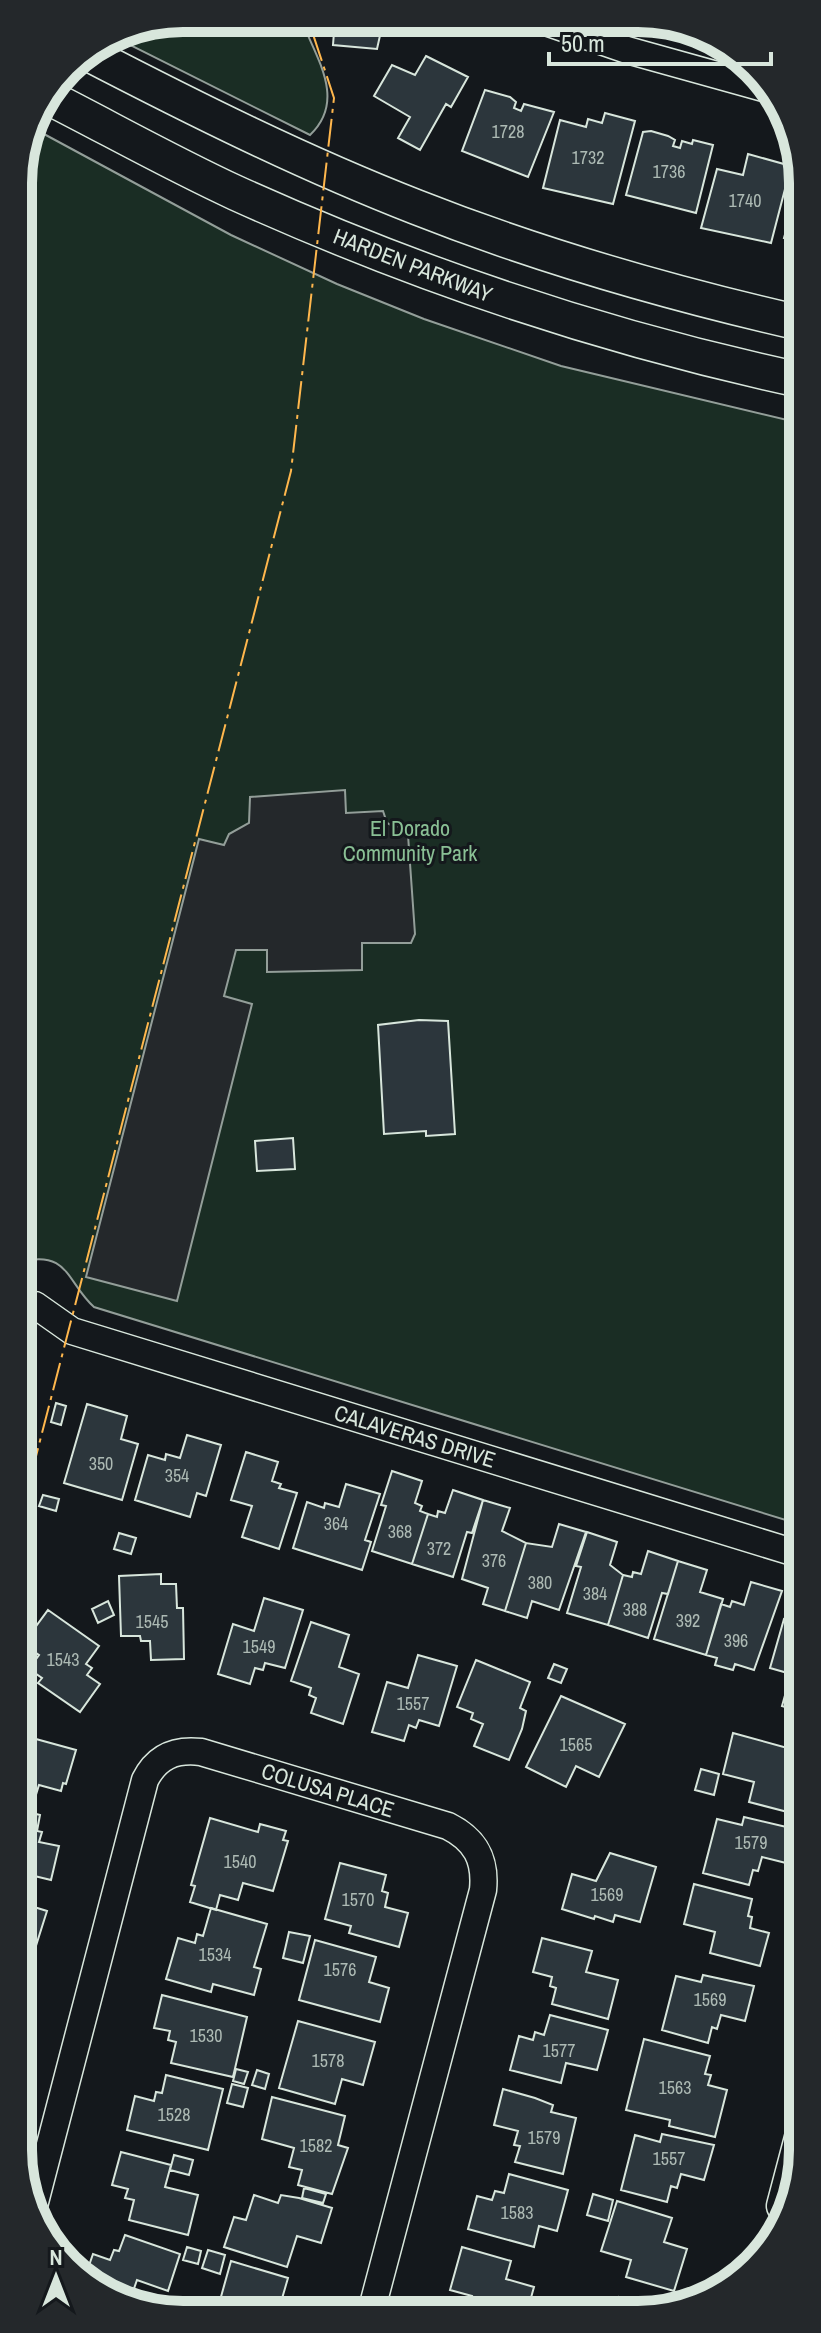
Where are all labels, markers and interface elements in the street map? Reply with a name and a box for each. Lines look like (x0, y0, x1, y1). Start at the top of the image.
scale bar (549, 16, 771, 66)
text: 50 m (561, 27, 605, 59)
house number: 1728 (492, 119, 524, 144)
house number: 1732 (572, 145, 604, 170)
house number: 1736 (653, 159, 685, 184)
house number: 1740 (729, 188, 761, 213)
street label: HARDEN PARKWAY (329, 221, 497, 309)
park label: El Dorado Community Park (343, 813, 478, 868)
street label: CALAVERAS DRIVE (331, 1397, 499, 1475)
house number: 350 (89, 1451, 113, 1476)
house number: 354 (165, 1463, 189, 1488)
house number: 364 (324, 1511, 348, 1536)
house number: 368 (388, 1519, 412, 1544)
house number: 372 (427, 1536, 451, 1561)
house number: 376 (482, 1548, 506, 1573)
house number: 380 (528, 1570, 552, 1595)
house number: 384 (583, 1581, 607, 1606)
house number: 388 (623, 1597, 647, 1622)
house number: 392 (676, 1608, 700, 1633)
house number: 1545 (136, 1609, 168, 1634)
house number: 396 (724, 1628, 748, 1653)
house number: 1549 (243, 1634, 275, 1659)
house number: 1543 (47, 1647, 79, 1672)
house number: 1557 (397, 1691, 429, 1716)
house number: 1565 (560, 1732, 592, 1757)
street label: COLUSA PLACE (258, 1756, 398, 1824)
house number: 1579 (735, 1830, 767, 1855)
house number: 1540 (224, 1849, 256, 1874)
house number: 1569 (591, 1882, 623, 1907)
house number: 1570 (342, 1887, 374, 1912)
house number: 1534 (199, 1942, 231, 1967)
house number: 1576 (324, 1957, 356, 1982)
house number: 1569 (694, 1987, 726, 2012)
house number: 1530 (190, 2023, 222, 2048)
house number: 1577 (543, 2038, 575, 2063)
house number: 1578 (312, 2048, 344, 2073)
house number: 1563 (659, 2075, 691, 2100)
house number: 1528 (158, 2102, 190, 2127)
house number: 1579 (528, 2125, 560, 2150)
house number: 1582 (300, 2133, 332, 2158)
house number: 1557 (653, 2146, 685, 2171)
house number: 1583 (501, 2200, 533, 2225)
north arrow (16, 2237, 96, 2317)
text: N (49, 2242, 63, 2272)

